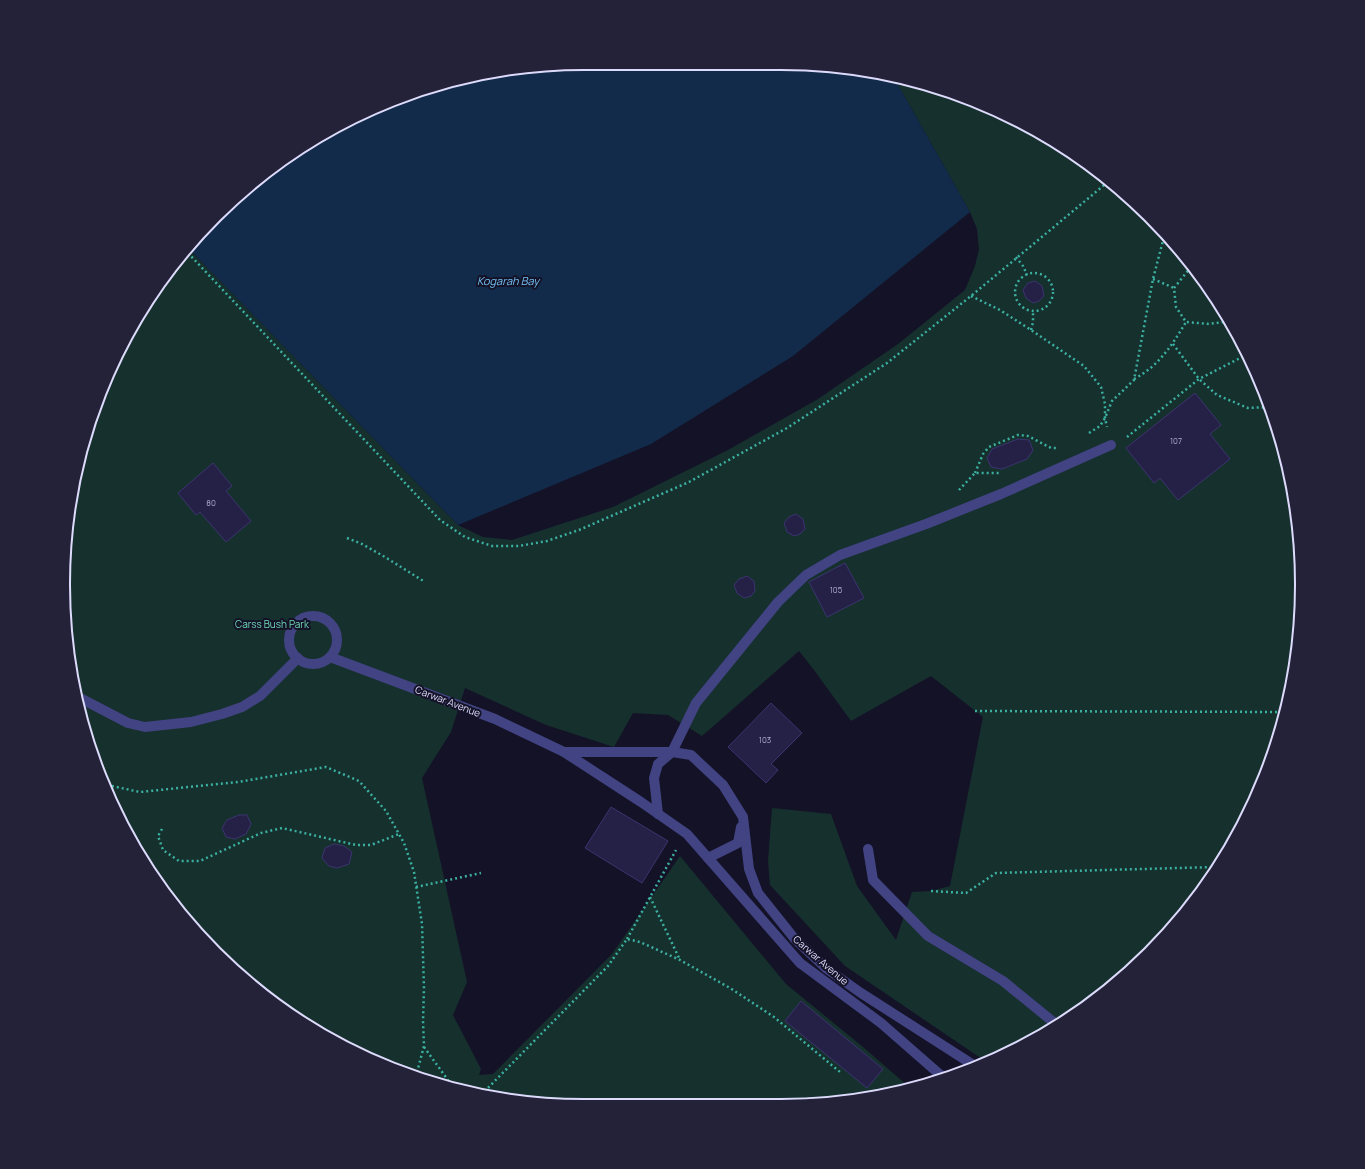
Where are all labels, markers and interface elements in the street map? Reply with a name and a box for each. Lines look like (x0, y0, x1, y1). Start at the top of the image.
water label: Kogarah Bay (477, 273, 541, 288)
house number: 107 (1170, 435, 1182, 446)
house number: 80 (206, 497, 216, 508)
house number: 105 (830, 584, 843, 595)
park label: Carss Bush Park (235, 617, 310, 631)
street label: Carwar Avenue (413, 682, 483, 720)
house number: 103 (759, 734, 771, 745)
street label: Carwar Avenue (790, 932, 852, 988)

